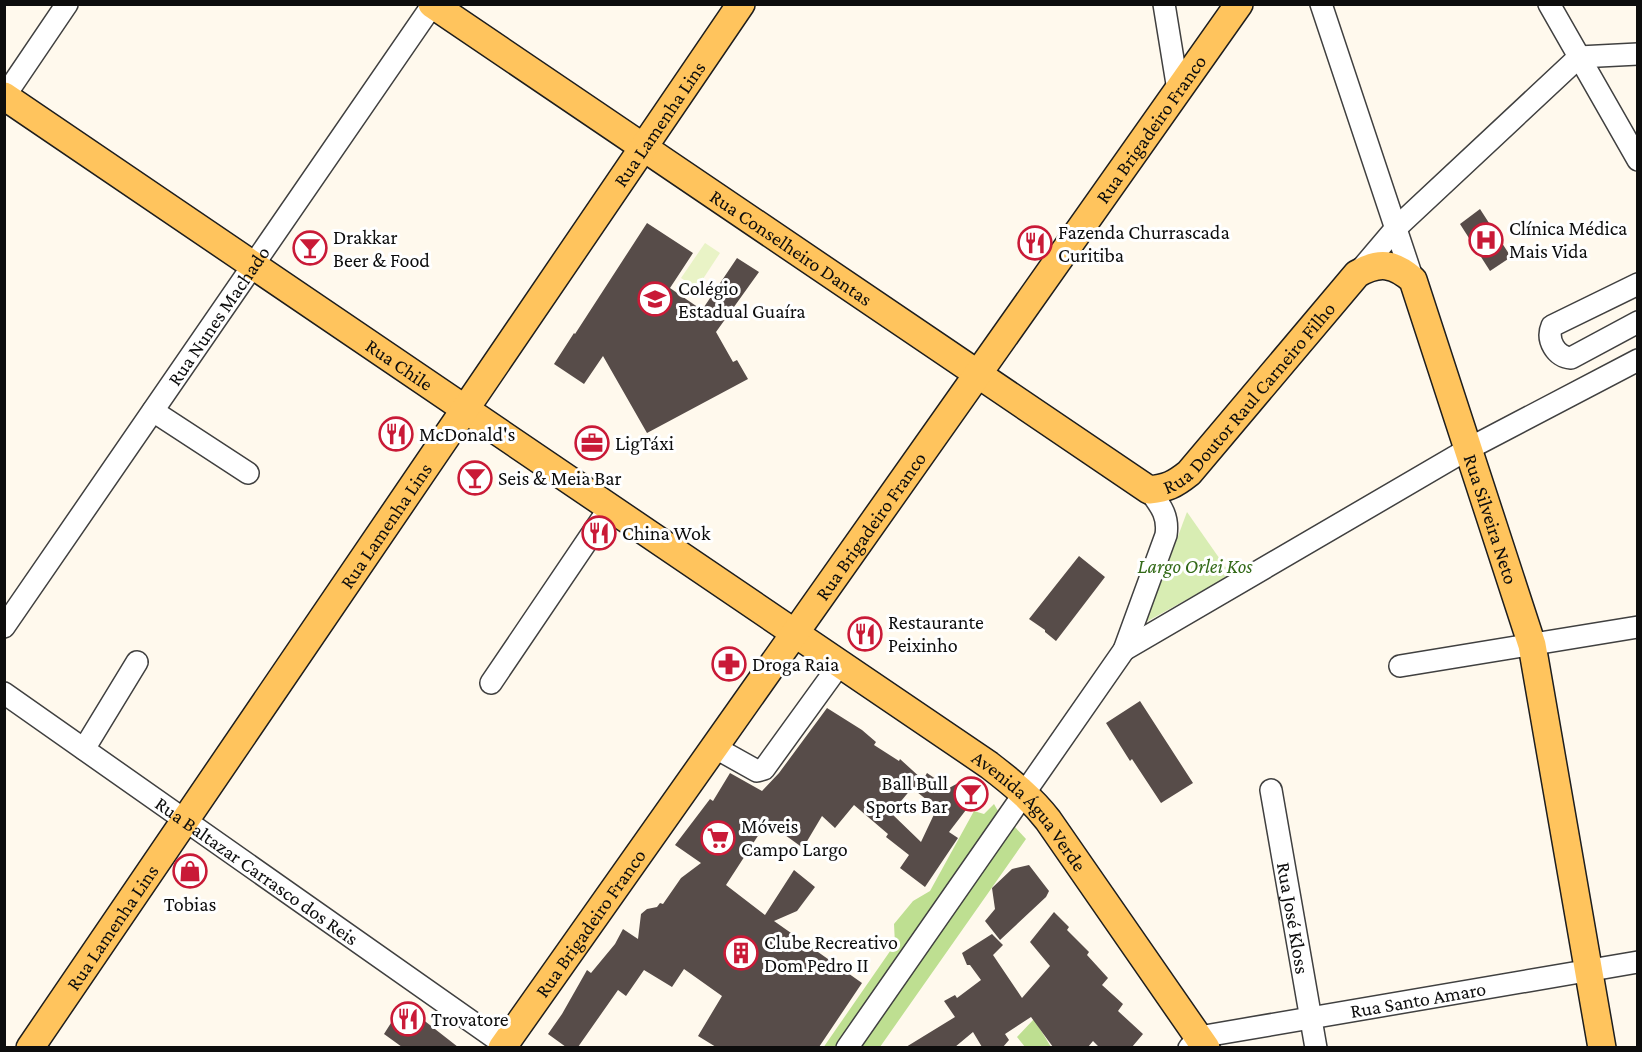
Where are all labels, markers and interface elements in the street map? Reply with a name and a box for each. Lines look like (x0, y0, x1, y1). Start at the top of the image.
street label: Rua Brigadeiro Franco (1091, 51, 1211, 207)
street label: Rua Lamenha Lins (609, 57, 710, 191)
street label: Rua Conselheiro Dantas (706, 185, 877, 310)
place label: Clínica Médica Mais Vida (1509, 217, 1627, 262)
place label: Fazenda Churrascada Curitiba (1058, 221, 1230, 266)
hospital icon: Clínica Médica Mais Vida (1468, 222, 1504, 258)
restaurant icon: Fazenda Churrascada Curitiba (1017, 225, 1053, 261)
place label: Drakkar Beer & Food (333, 226, 430, 271)
bar icon: Drakkar Beer & Food (292, 230, 328, 266)
street label: Rua Nunes Machado (163, 242, 274, 389)
place label: Colégio Estadual Guaíra (678, 277, 806, 322)
school or university icon: Colégio Estadual Guaíra (637, 281, 673, 317)
street label: Rua Doutor Raul Carneiro Filho (1160, 297, 1340, 498)
street label: Rua Chile (362, 334, 437, 395)
restaurant icon: McDonald's (378, 416, 414, 452)
place label: McDonald's (419, 423, 515, 445)
office icon: LigTáxi (574, 425, 610, 461)
place label: LigTáxi (615, 432, 674, 455)
street label: Rua Brigadeiro Franco (811, 448, 930, 604)
street label: Rua Silveira Neto (1459, 451, 1522, 587)
street label: Rua Lamenha Lins (335, 459, 436, 593)
bar icon: Seis & Meia Bar (457, 460, 493, 496)
place label: Seis & Meia Bar (498, 467, 622, 489)
restaurant icon: China Wok (581, 515, 617, 551)
place label: China Wok (622, 522, 711, 544)
park label: Largo Orlei Kos (1138, 555, 1253, 578)
place label: Restaurante Peixinho (888, 611, 984, 656)
restaurant icon: Restaurante Peixinho (847, 616, 883, 652)
pharmacy icon: Droga Raia (711, 646, 747, 682)
place label: Droga Raia (752, 653, 839, 676)
street label: Avenida Água Verde (968, 746, 1091, 875)
place label: Ball Bull Sports Bar (866, 772, 948, 818)
bar icon: Ball Bull Sports Bar (953, 776, 989, 812)
street label: Rua Baltazar Carrasco dos Reis (151, 792, 363, 950)
place label: Móveis Campo Largo (741, 815, 848, 861)
supermarket icon: Móveis Campo Largo (700, 820, 736, 856)
street label: Rua Brigadeiro Franco (530, 845, 650, 1001)
shop icon: Tobias (172, 853, 208, 889)
street label: Rua Lamenha Lins (62, 860, 163, 994)
street label: Rua José Kloss (1273, 860, 1314, 976)
place label: Tobias (164, 893, 216, 915)
place label: Clube Recreativo Dom Pedro II (764, 931, 898, 976)
building icon: Clube Recreativo Dom Pedro II (723, 935, 759, 971)
street label: Rua Santo Amaro (1348, 977, 1488, 1022)
restaurant icon: Trovatore (390, 1001, 426, 1037)
place label: Trovatore (431, 1008, 509, 1030)

